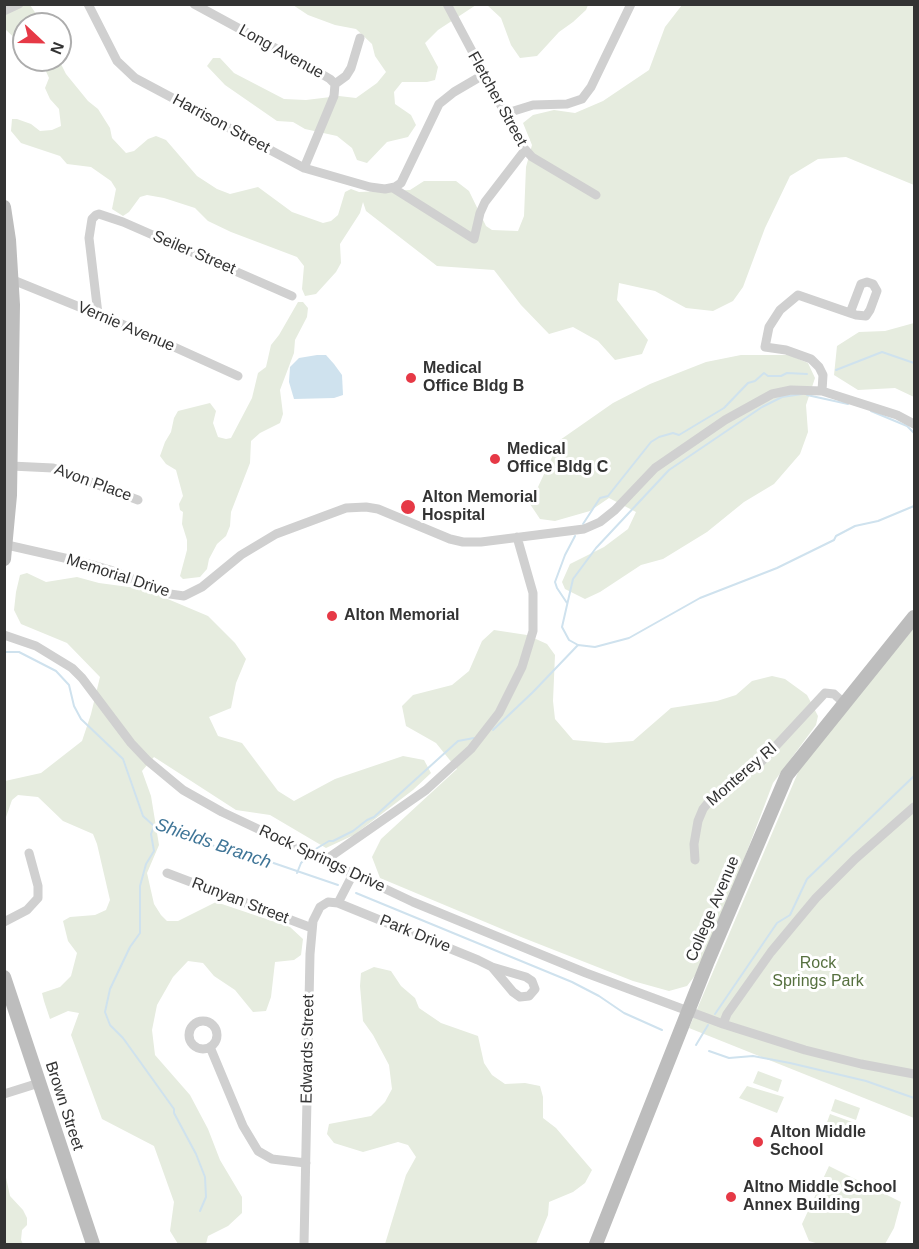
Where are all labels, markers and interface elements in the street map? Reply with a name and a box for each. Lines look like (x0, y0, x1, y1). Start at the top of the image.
north arrow (12, 12, 72, 72)
street label: Long Avenue (235, 21, 327, 83)
text: N (47, 40, 67, 57)
street label: Fletcher Street (463, 48, 531, 150)
street label: Harrison Street (169, 90, 273, 158)
street label: Seiler Street (150, 227, 238, 279)
street label: Vernie Avenue (74, 298, 178, 356)
place label: Medical Office Bldg B (423, 359, 524, 397)
marker: Medical Office Bldg B (404, 371, 418, 385)
place label: Medical Office Bldg C (507, 440, 608, 478)
marker: Medical Office Bldg C (488, 452, 502, 466)
street label: Avon Place (52, 460, 134, 506)
place label: Alton Memorial Hospital (422, 488, 538, 526)
marker: Alton Memorial Hospital (399, 498, 417, 516)
street label: Memorial Drive (64, 550, 172, 602)
place label: Alton Memorial (344, 606, 460, 626)
marker: Alton Memorial (325, 609, 339, 623)
street label: Monterey Rl (703, 739, 781, 811)
water label: Shields Branch (152, 814, 274, 874)
street label: Rock Springs Drive (256, 821, 388, 897)
street label: College Avenue (682, 853, 744, 965)
street label: Runyan Street (189, 874, 291, 928)
street label: Park Drive (377, 911, 453, 957)
park label: Rock Springs Park (772, 954, 864, 992)
street label: Edwards Street (297, 994, 319, 1104)
street label: Brown Street (41, 1059, 87, 1153)
place label: Alton Middle School (770, 1123, 866, 1161)
marker: Alton Middle School (751, 1135, 765, 1149)
place label: Altno Middle School Annex Building (743, 1178, 897, 1216)
marker: Altno Middle School Annex Building (724, 1190, 738, 1204)

